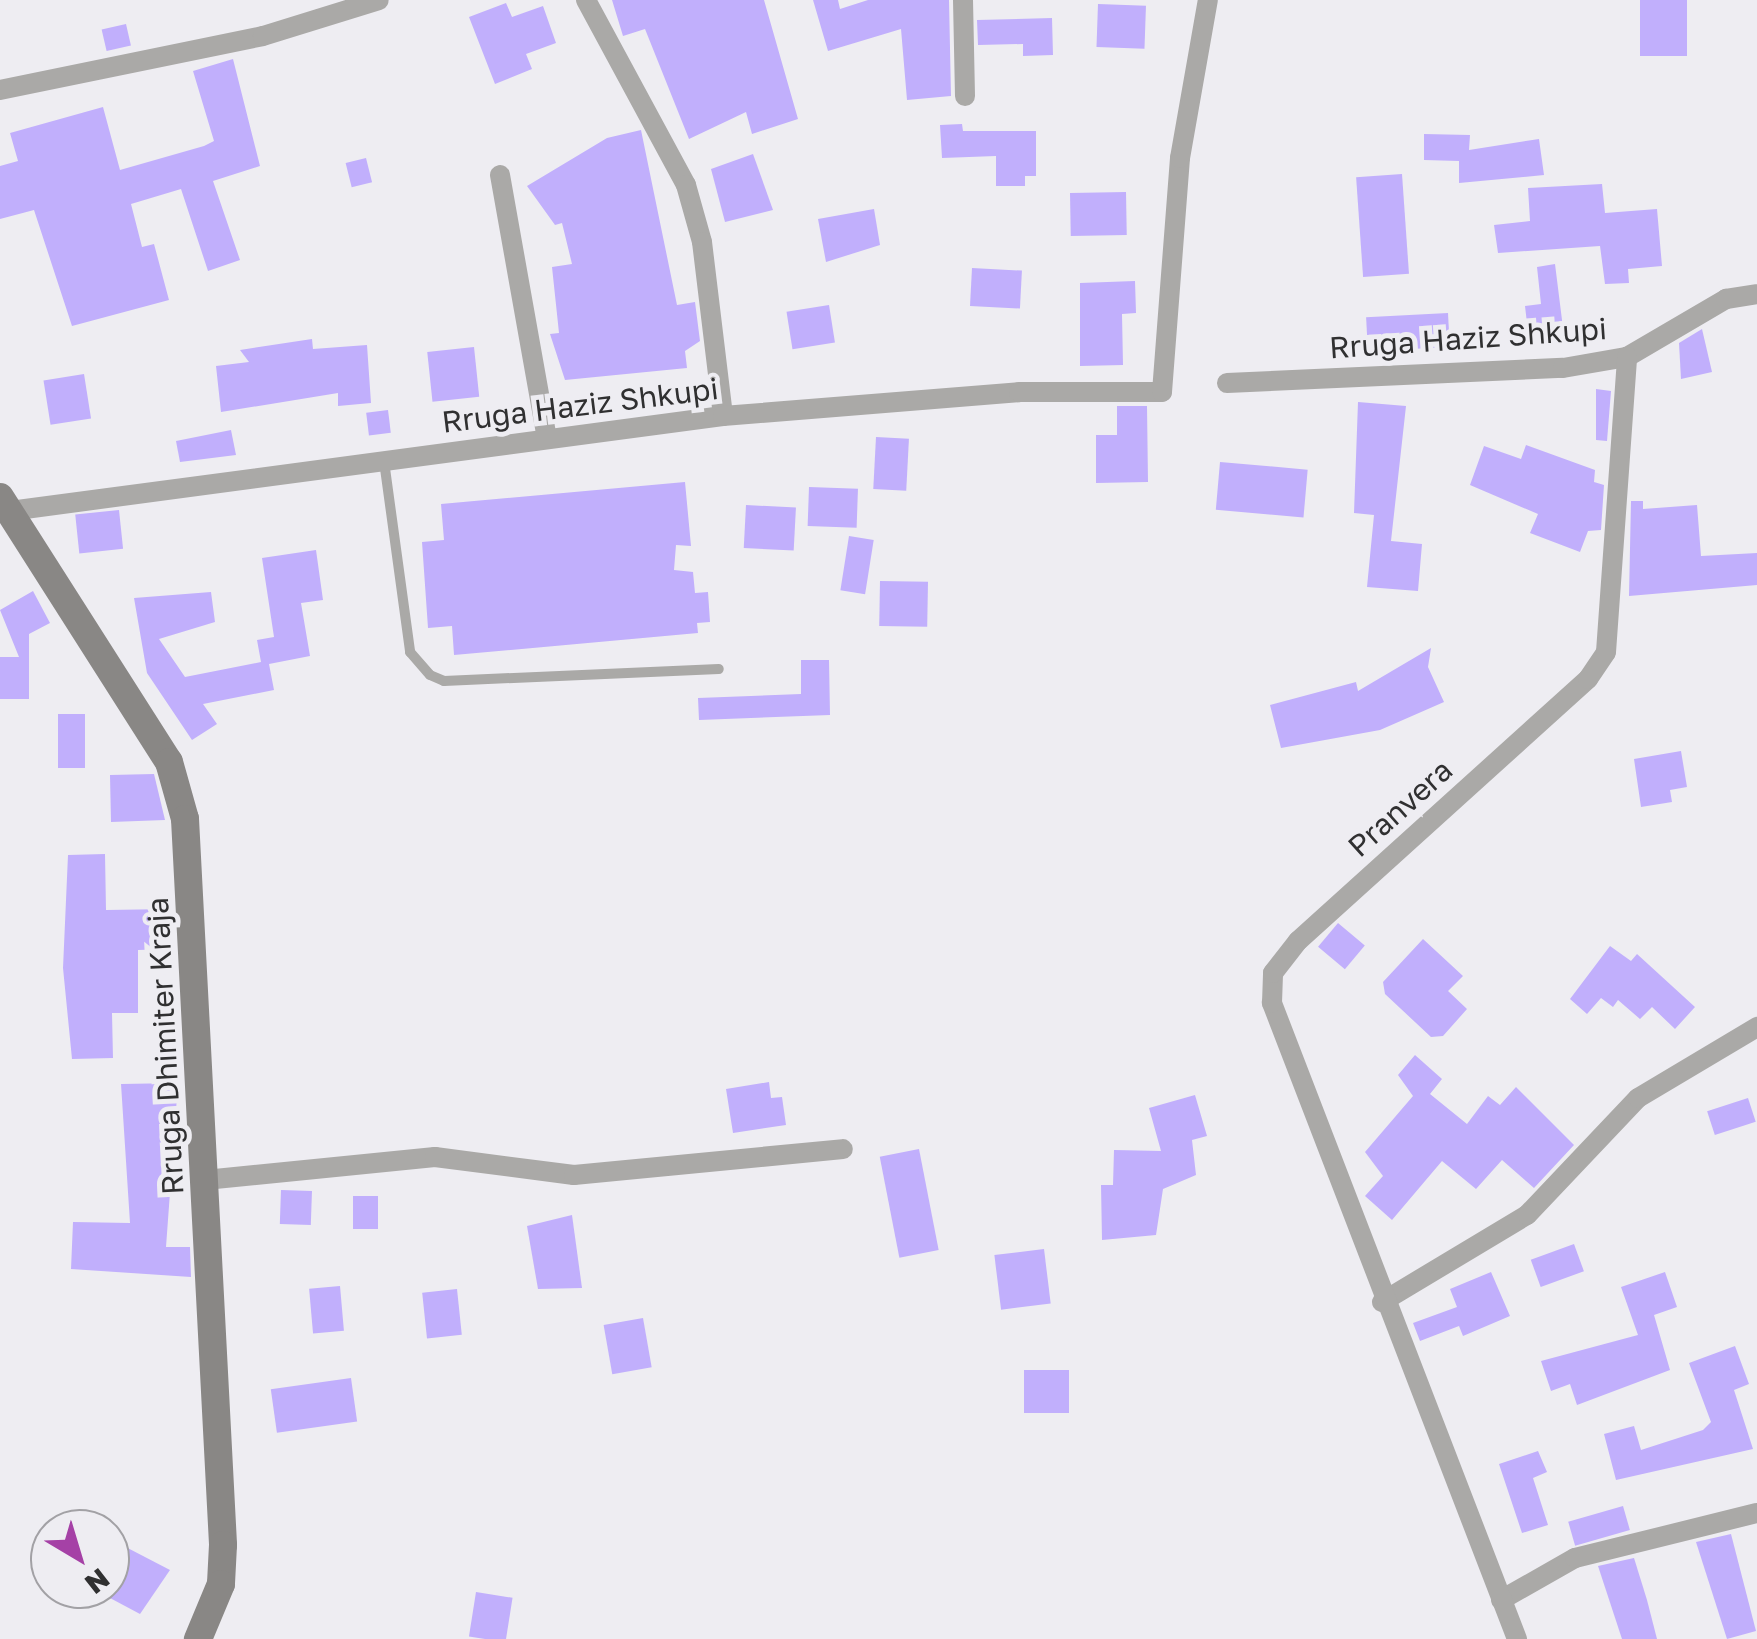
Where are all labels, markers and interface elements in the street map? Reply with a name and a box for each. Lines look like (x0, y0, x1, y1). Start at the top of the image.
street label: Rruga Haziz Shkupi (1328, 310, 1608, 366)
street label: Rruga Haziz Shkupi (440, 370, 720, 440)
street label: Pranvera (1340, 752, 1460, 864)
street label: Rruga Dhimiter Kraja (139, 896, 191, 1196)
north arrow (30, 1509, 130, 1609)
text: N (79, 1562, 116, 1601)

